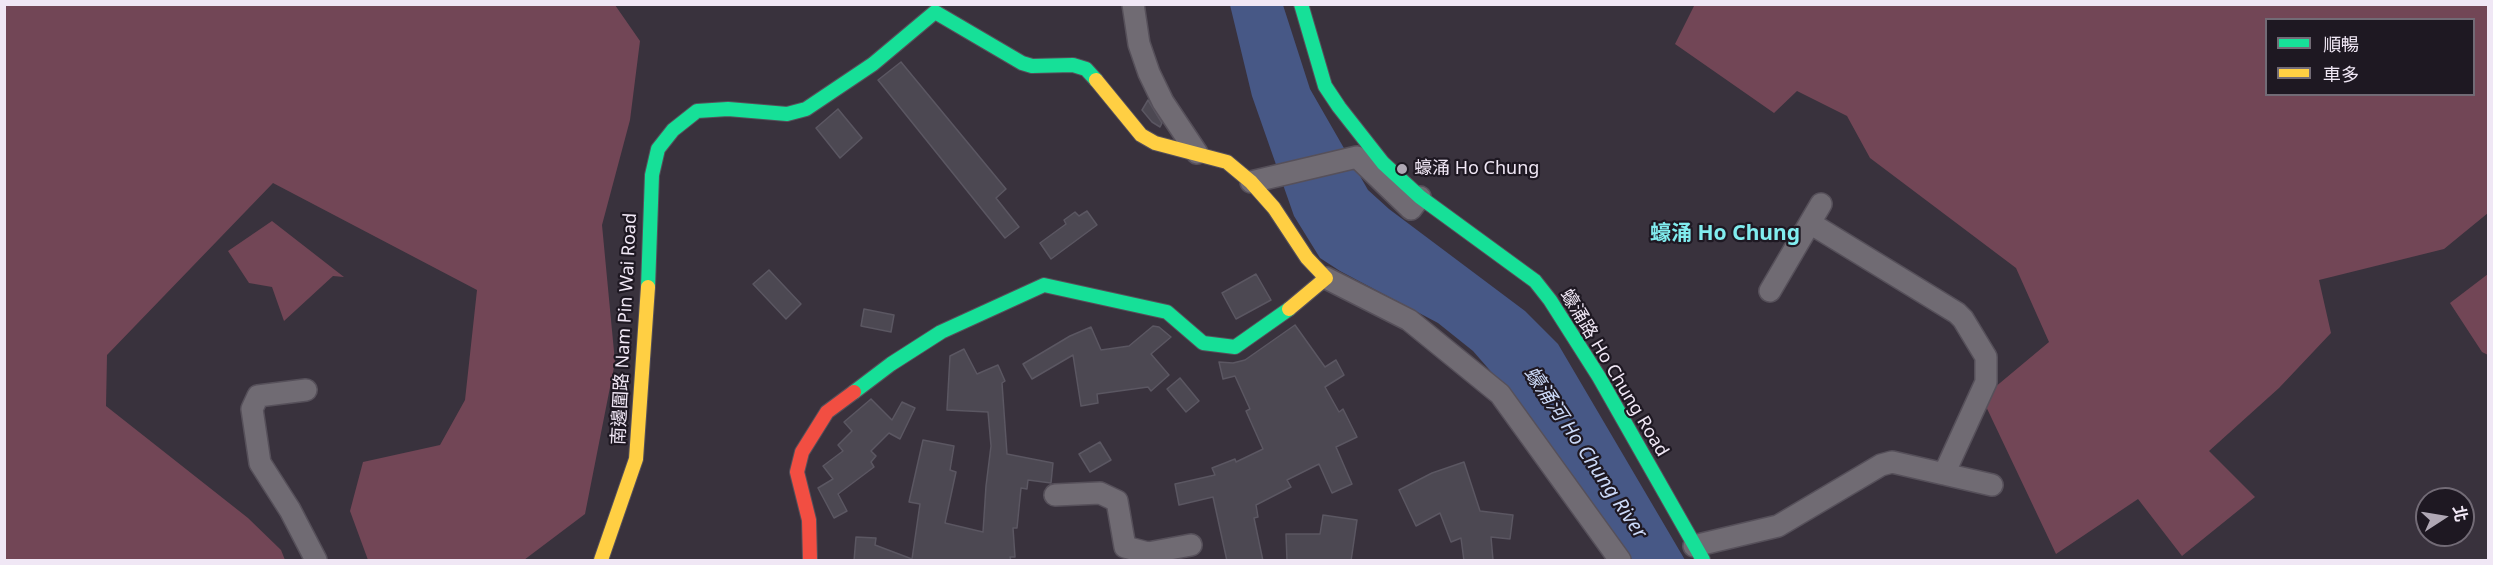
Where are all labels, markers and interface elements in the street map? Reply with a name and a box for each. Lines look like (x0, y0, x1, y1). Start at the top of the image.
legend (2265, 18, 2475, 96)
text: 順暢 (2323, 32, 2359, 56)
text: 車多 (2323, 62, 2359, 86)
place label: 蠔涌 Ho Chung (1414, 158, 1539, 180)
marker: 蠔涌 Ho Chung (1395, 162, 1409, 176)
street label: 南邊圍路 Nam Pin Wai Road (608, 212, 642, 446)
district label: 蠔涌 Ho Chung (1650, 221, 1800, 247)
street label: 蠔涌路 Ho Chung Road (1555, 285, 1673, 461)
water label: 蠔涌河 Ho Chung River (1518, 362, 1652, 544)
north arrow (2415, 487, 2475, 547)
text: 北 (2448, 504, 2473, 524)

